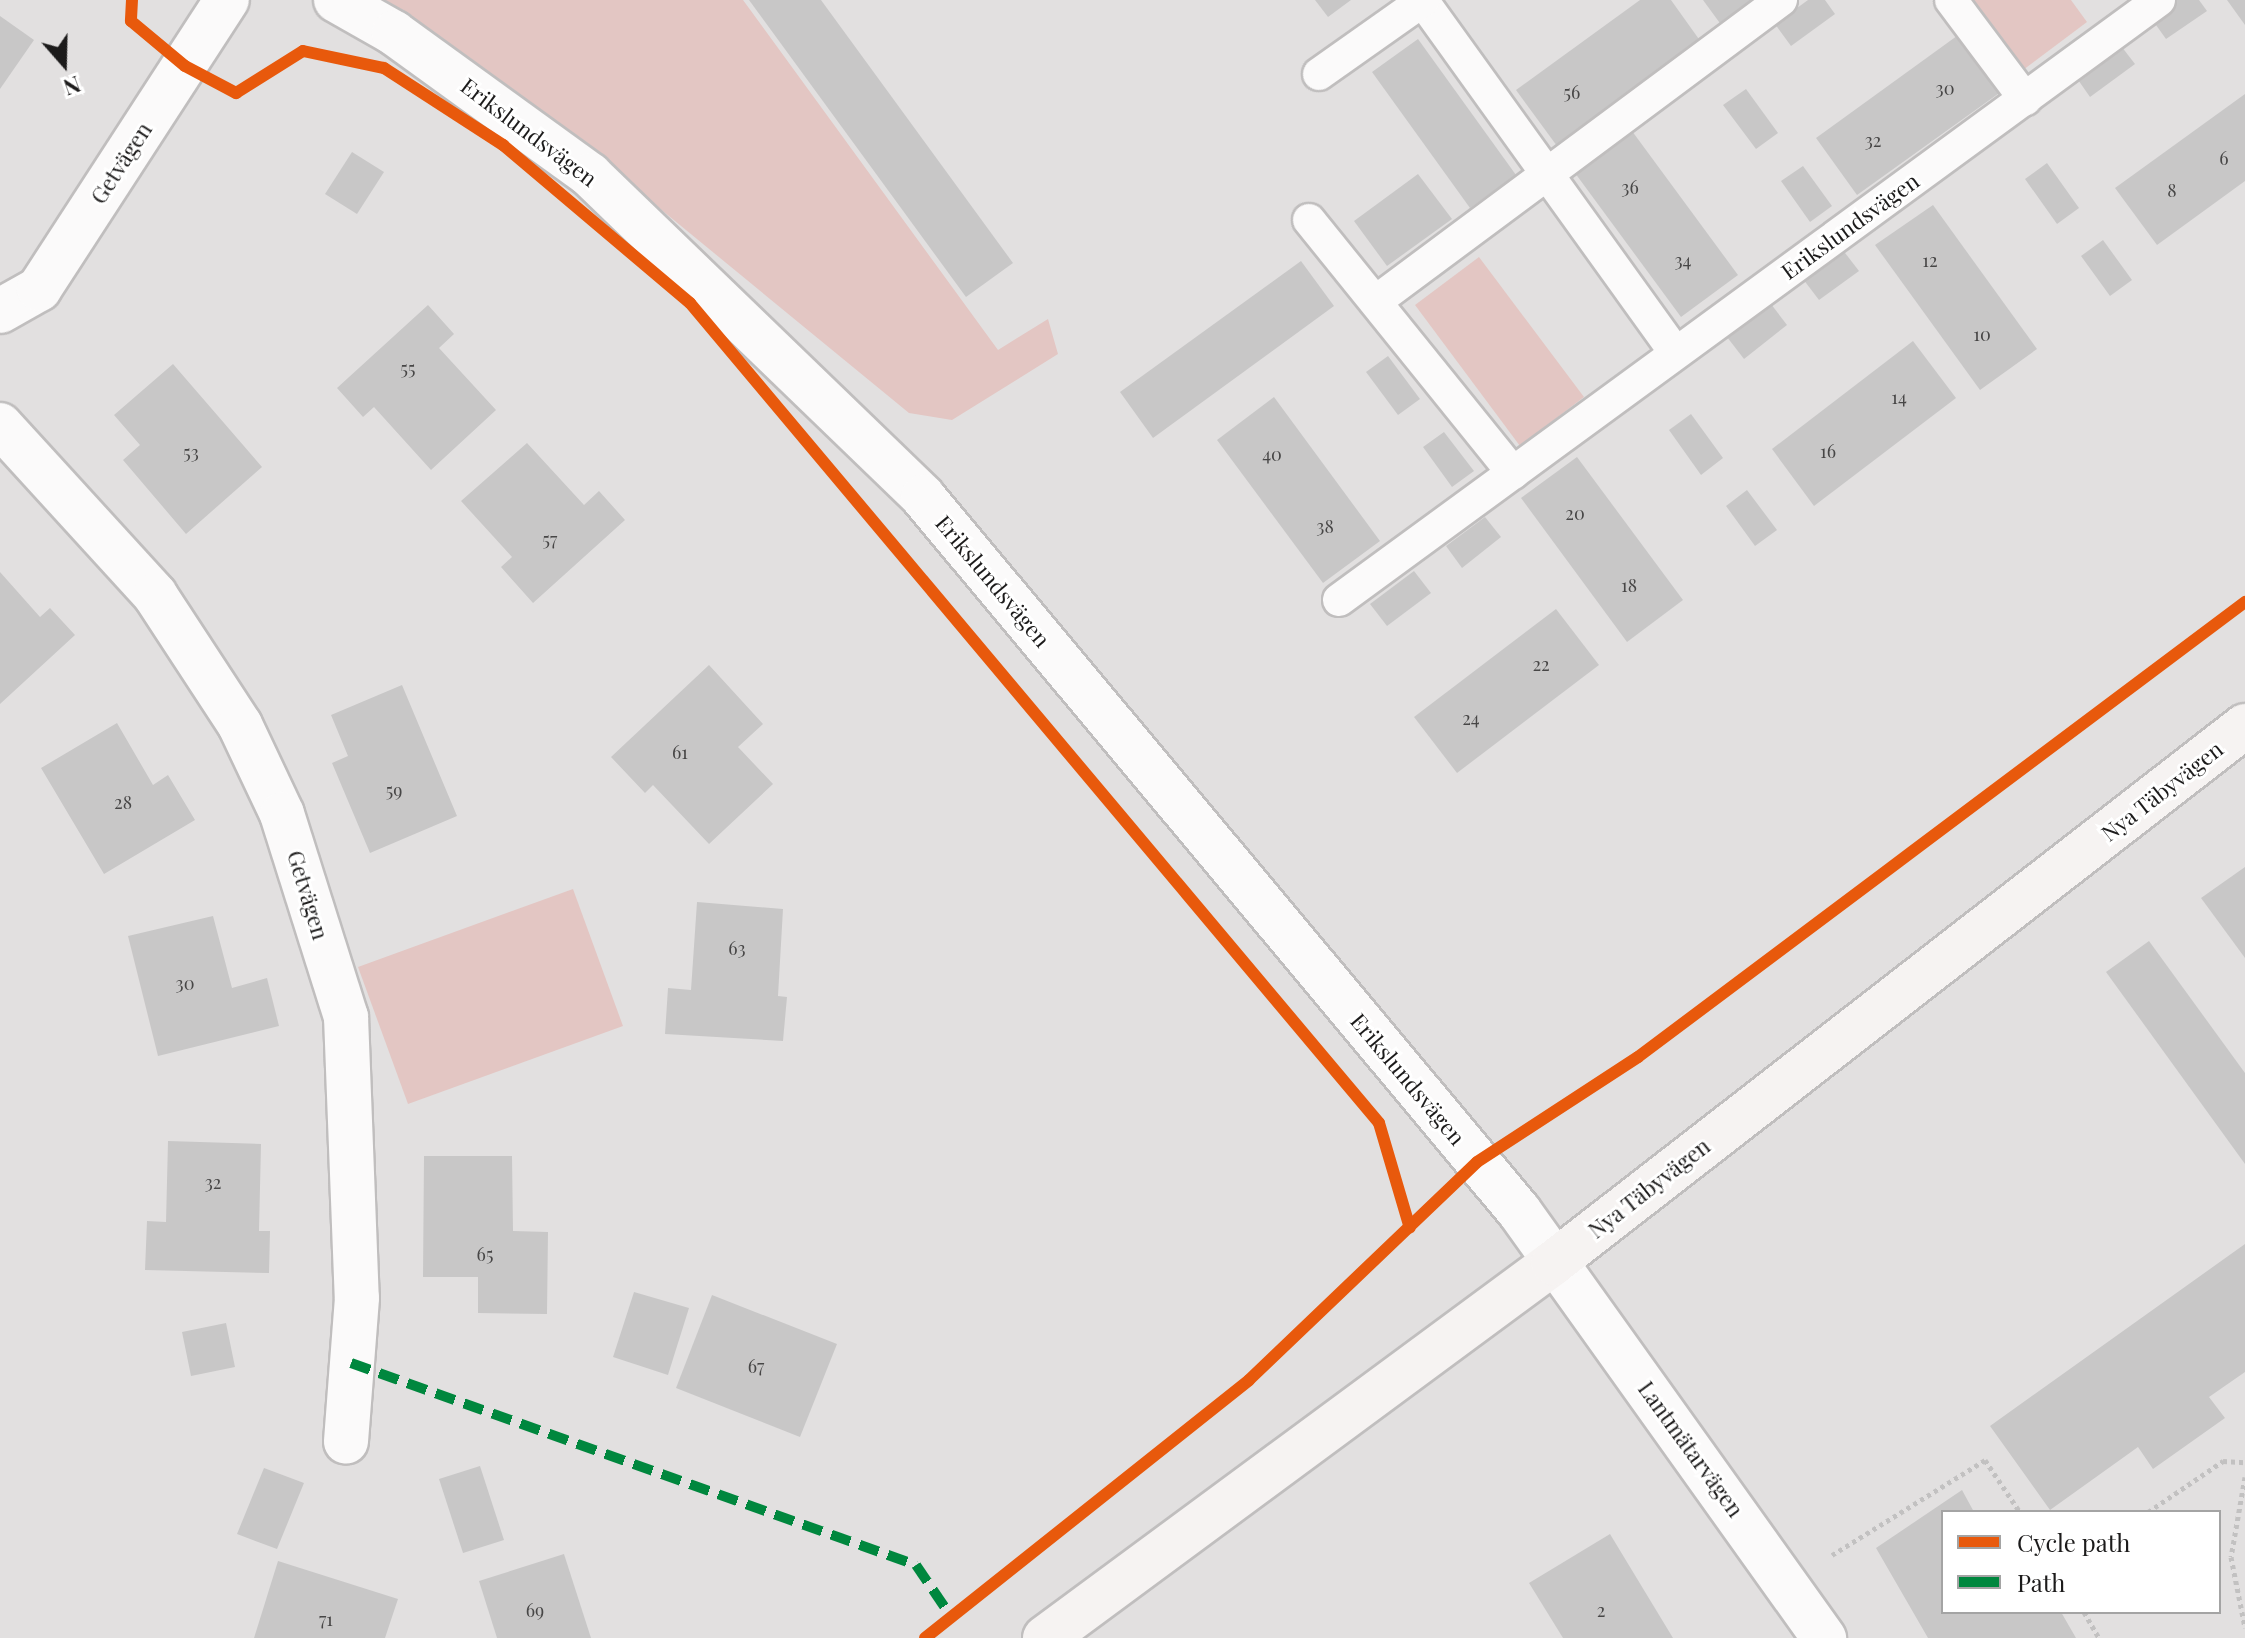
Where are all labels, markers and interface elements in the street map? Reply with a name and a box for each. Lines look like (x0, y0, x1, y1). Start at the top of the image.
north arrow (24, 24, 104, 104)
text: N (60, 70, 85, 103)
street label: Erikslundsvägen (456, 72, 602, 192)
house number: 30 (1936, 77, 1954, 99)
house number: 56 (1564, 81, 1580, 103)
street label: Getvägen (85, 117, 157, 209)
house number: 32 (1865, 129, 1881, 151)
house number: 6 (2219, 147, 2229, 169)
street label: Erikslundsvägen (1776, 167, 1924, 285)
house number: 36 (1621, 176, 1639, 198)
house number: 8 (2167, 179, 2177, 201)
house number: 34 (1674, 249, 1692, 271)
house number: 12 (1922, 249, 1938, 271)
house number: 10 (1973, 323, 1991, 345)
house number: 55 (401, 357, 415, 379)
house number: 14 (1891, 386, 1907, 408)
house number: 16 (1820, 440, 1836, 462)
house number: 53 (183, 441, 199, 463)
house number: 40 (1262, 443, 1282, 465)
house number: 20 (1565, 502, 1585, 524)
street label: Erikslundsvägen (930, 510, 1056, 652)
house number: 38 (1316, 515, 1334, 537)
house number: 57 (543, 528, 557, 550)
house number: 18 (1621, 574, 1637, 596)
house number: 22 (1532, 653, 1550, 675)
house number: 24 (1462, 707, 1480, 729)
street label: Nya Täbyvägen (2096, 735, 2228, 847)
house number: 61 (672, 741, 688, 763)
house number: 59 (386, 779, 402, 801)
house number: 28 (114, 791, 132, 813)
street label: Getvägen (282, 847, 334, 943)
house number: 63 (728, 937, 746, 959)
house number: 30 (176, 972, 194, 994)
street label: Erikslundsvägen (1345, 1008, 1471, 1150)
street label: Nya Täbyvägen (1583, 1132, 1715, 1244)
house number: 32 (205, 1171, 221, 1193)
house number: 65 (477, 1243, 493, 1265)
house number: 67 (748, 1355, 764, 1377)
street label: Lantmätarvägen (1633, 1376, 1749, 1522)
legend (1941, 1510, 2221, 1614)
text: Cycle path (2017, 1526, 2130, 1558)
text: Path (2017, 1566, 2065, 1598)
house number: 69 (526, 1599, 544, 1621)
house number: 2 (1597, 1599, 1605, 1621)
house number: 71 (319, 1608, 333, 1630)

